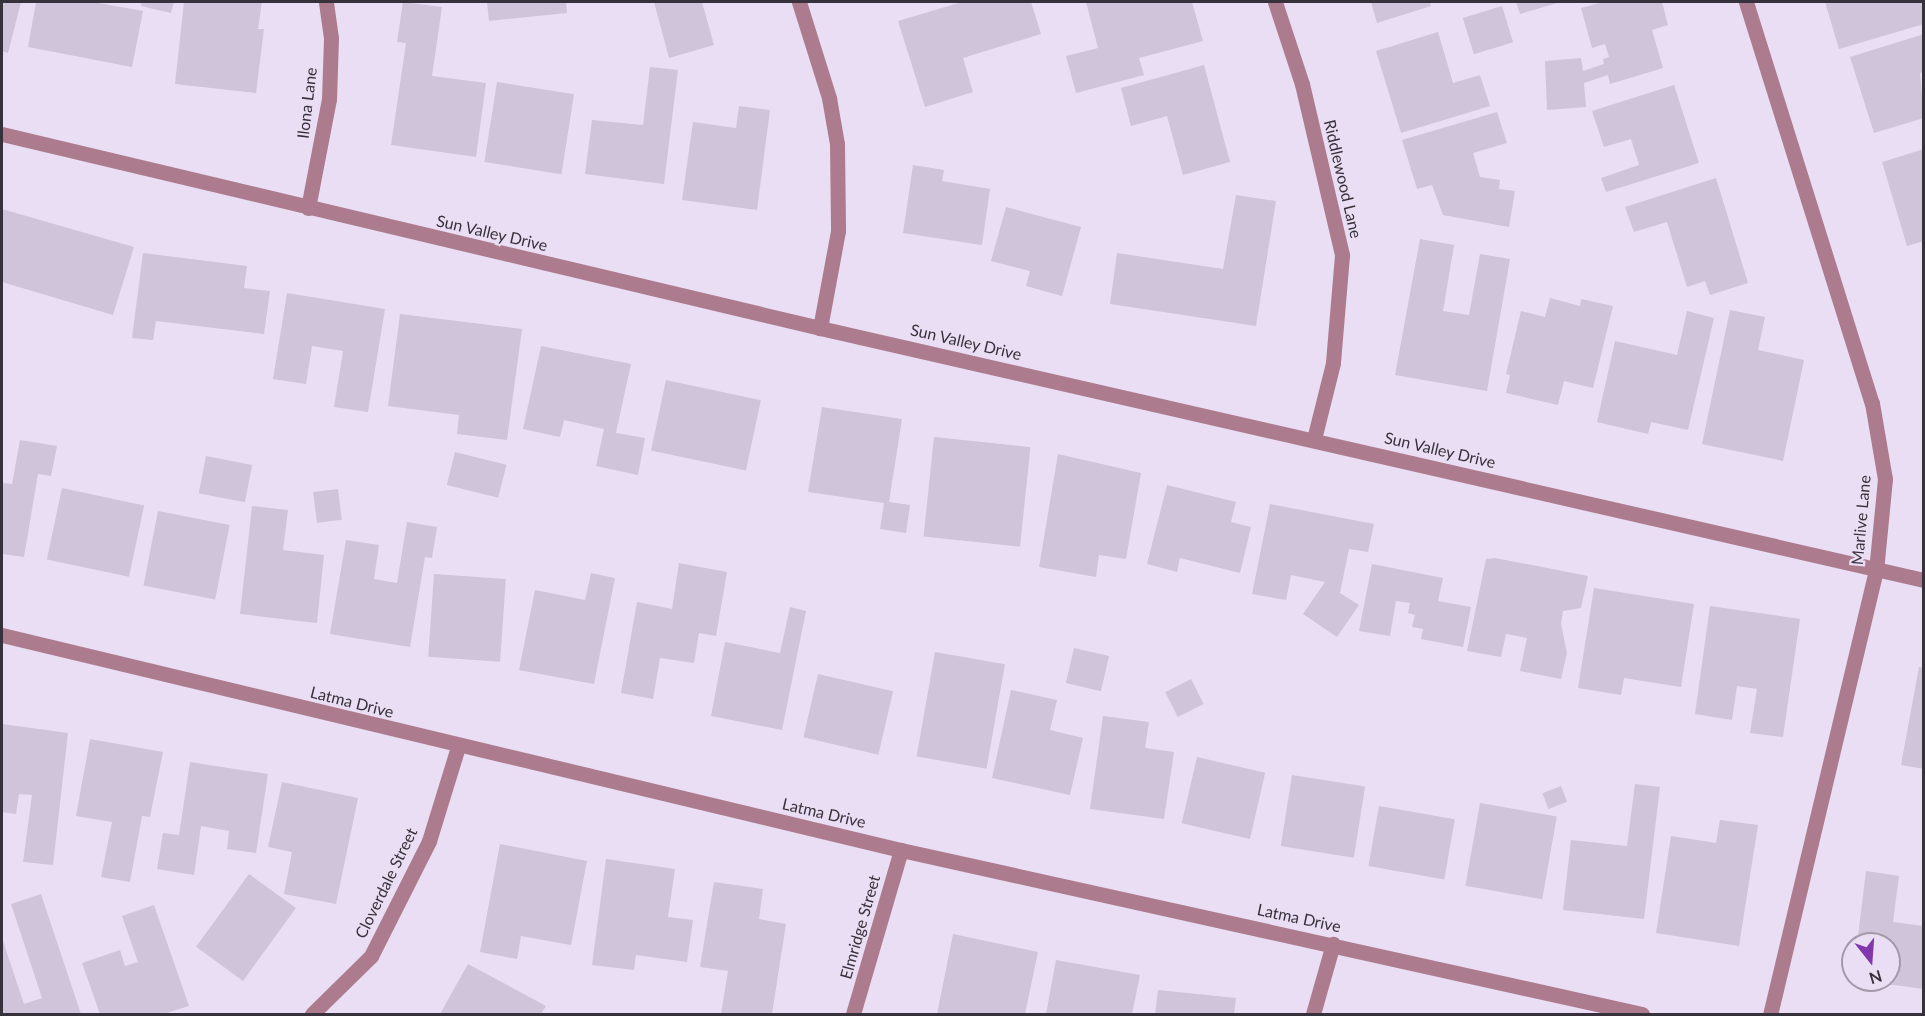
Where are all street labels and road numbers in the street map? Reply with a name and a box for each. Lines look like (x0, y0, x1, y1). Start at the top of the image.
street label: Ilona Lane (293, 66, 321, 140)
street label: Riddlewood Lane (1320, 118, 1366, 240)
street label: Sun Valley Drive (434, 211, 550, 255)
street label: Sun Valley Drive (908, 320, 1024, 364)
street label: Sun Valley Drive (1382, 428, 1498, 472)
street label: Marlive Lane (1848, 474, 1874, 566)
street label: Latma Drive (308, 682, 396, 722)
street label: Latma Drive (780, 794, 868, 832)
street label: Cloverdale Street (351, 825, 421, 941)
street label: Elmridge Street (836, 873, 884, 981)
street label: Latma Drive (1255, 900, 1343, 936)

